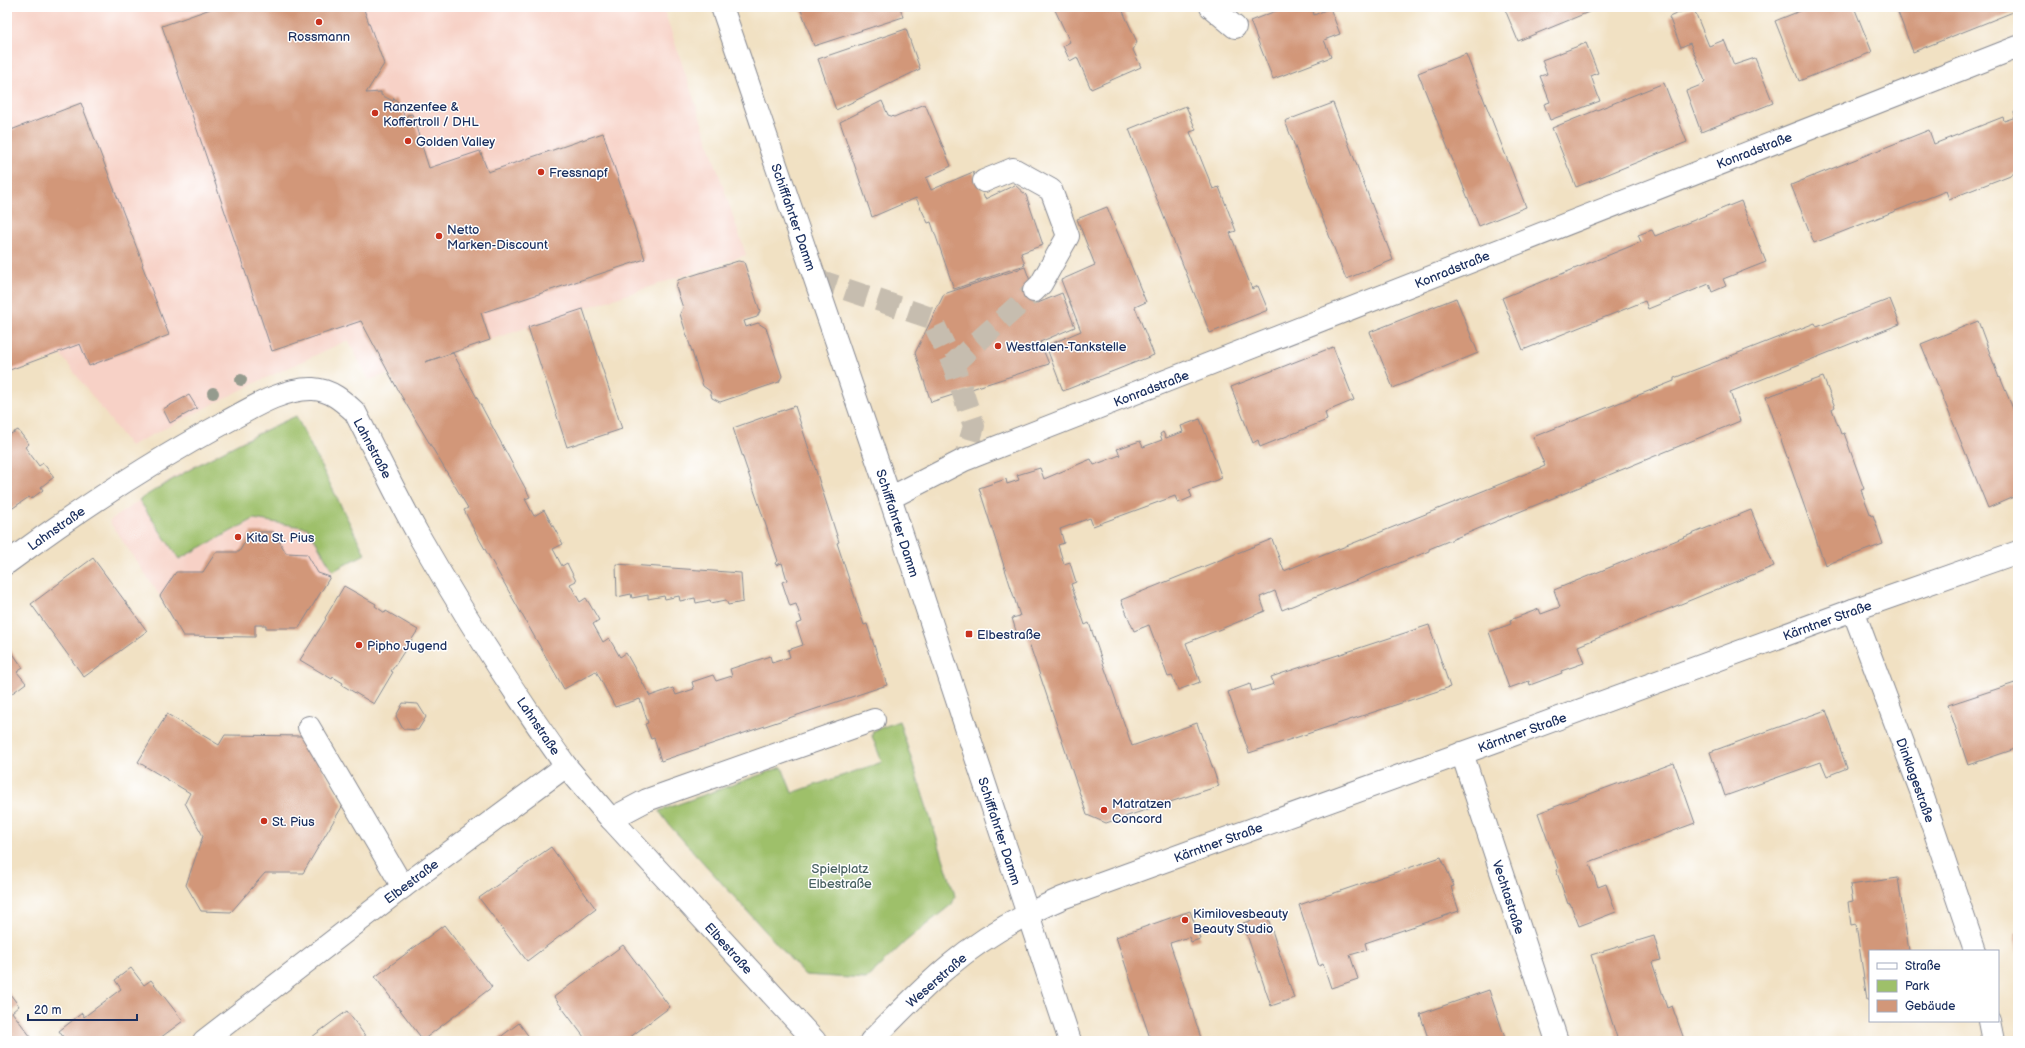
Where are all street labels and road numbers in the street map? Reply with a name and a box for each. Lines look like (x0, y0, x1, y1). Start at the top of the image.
street label: Konradstraße (1714, 129, 1795, 173)
street label: Schifffahrter Damm (767, 162, 819, 273)
street label: Konradstraße (1413, 248, 1492, 292)
street label: Konradstraße (1111, 367, 1192, 411)
street label: Lahnstraße (350, 416, 395, 482)
street label: Schifffahrter Damm (872, 467, 922, 579)
street label: Lahnstraße (25, 503, 88, 554)
street label: Kärntner Straße (1781, 597, 1874, 644)
street label: Lahnstraße (513, 695, 563, 759)
street label: Kärntner Straße (1476, 709, 1569, 756)
street label: Dinklagestraße (1892, 736, 1938, 825)
street label: Schifffahrter Damm (974, 775, 1024, 887)
street label: Kärntner Straße (1172, 819, 1265, 866)
street label: Elbestraße (381, 856, 442, 907)
street label: Vechtastraße (1489, 858, 1528, 937)
street label: Elbestraße (701, 920, 756, 978)
street label: Weserstraße (903, 950, 970, 1011)

